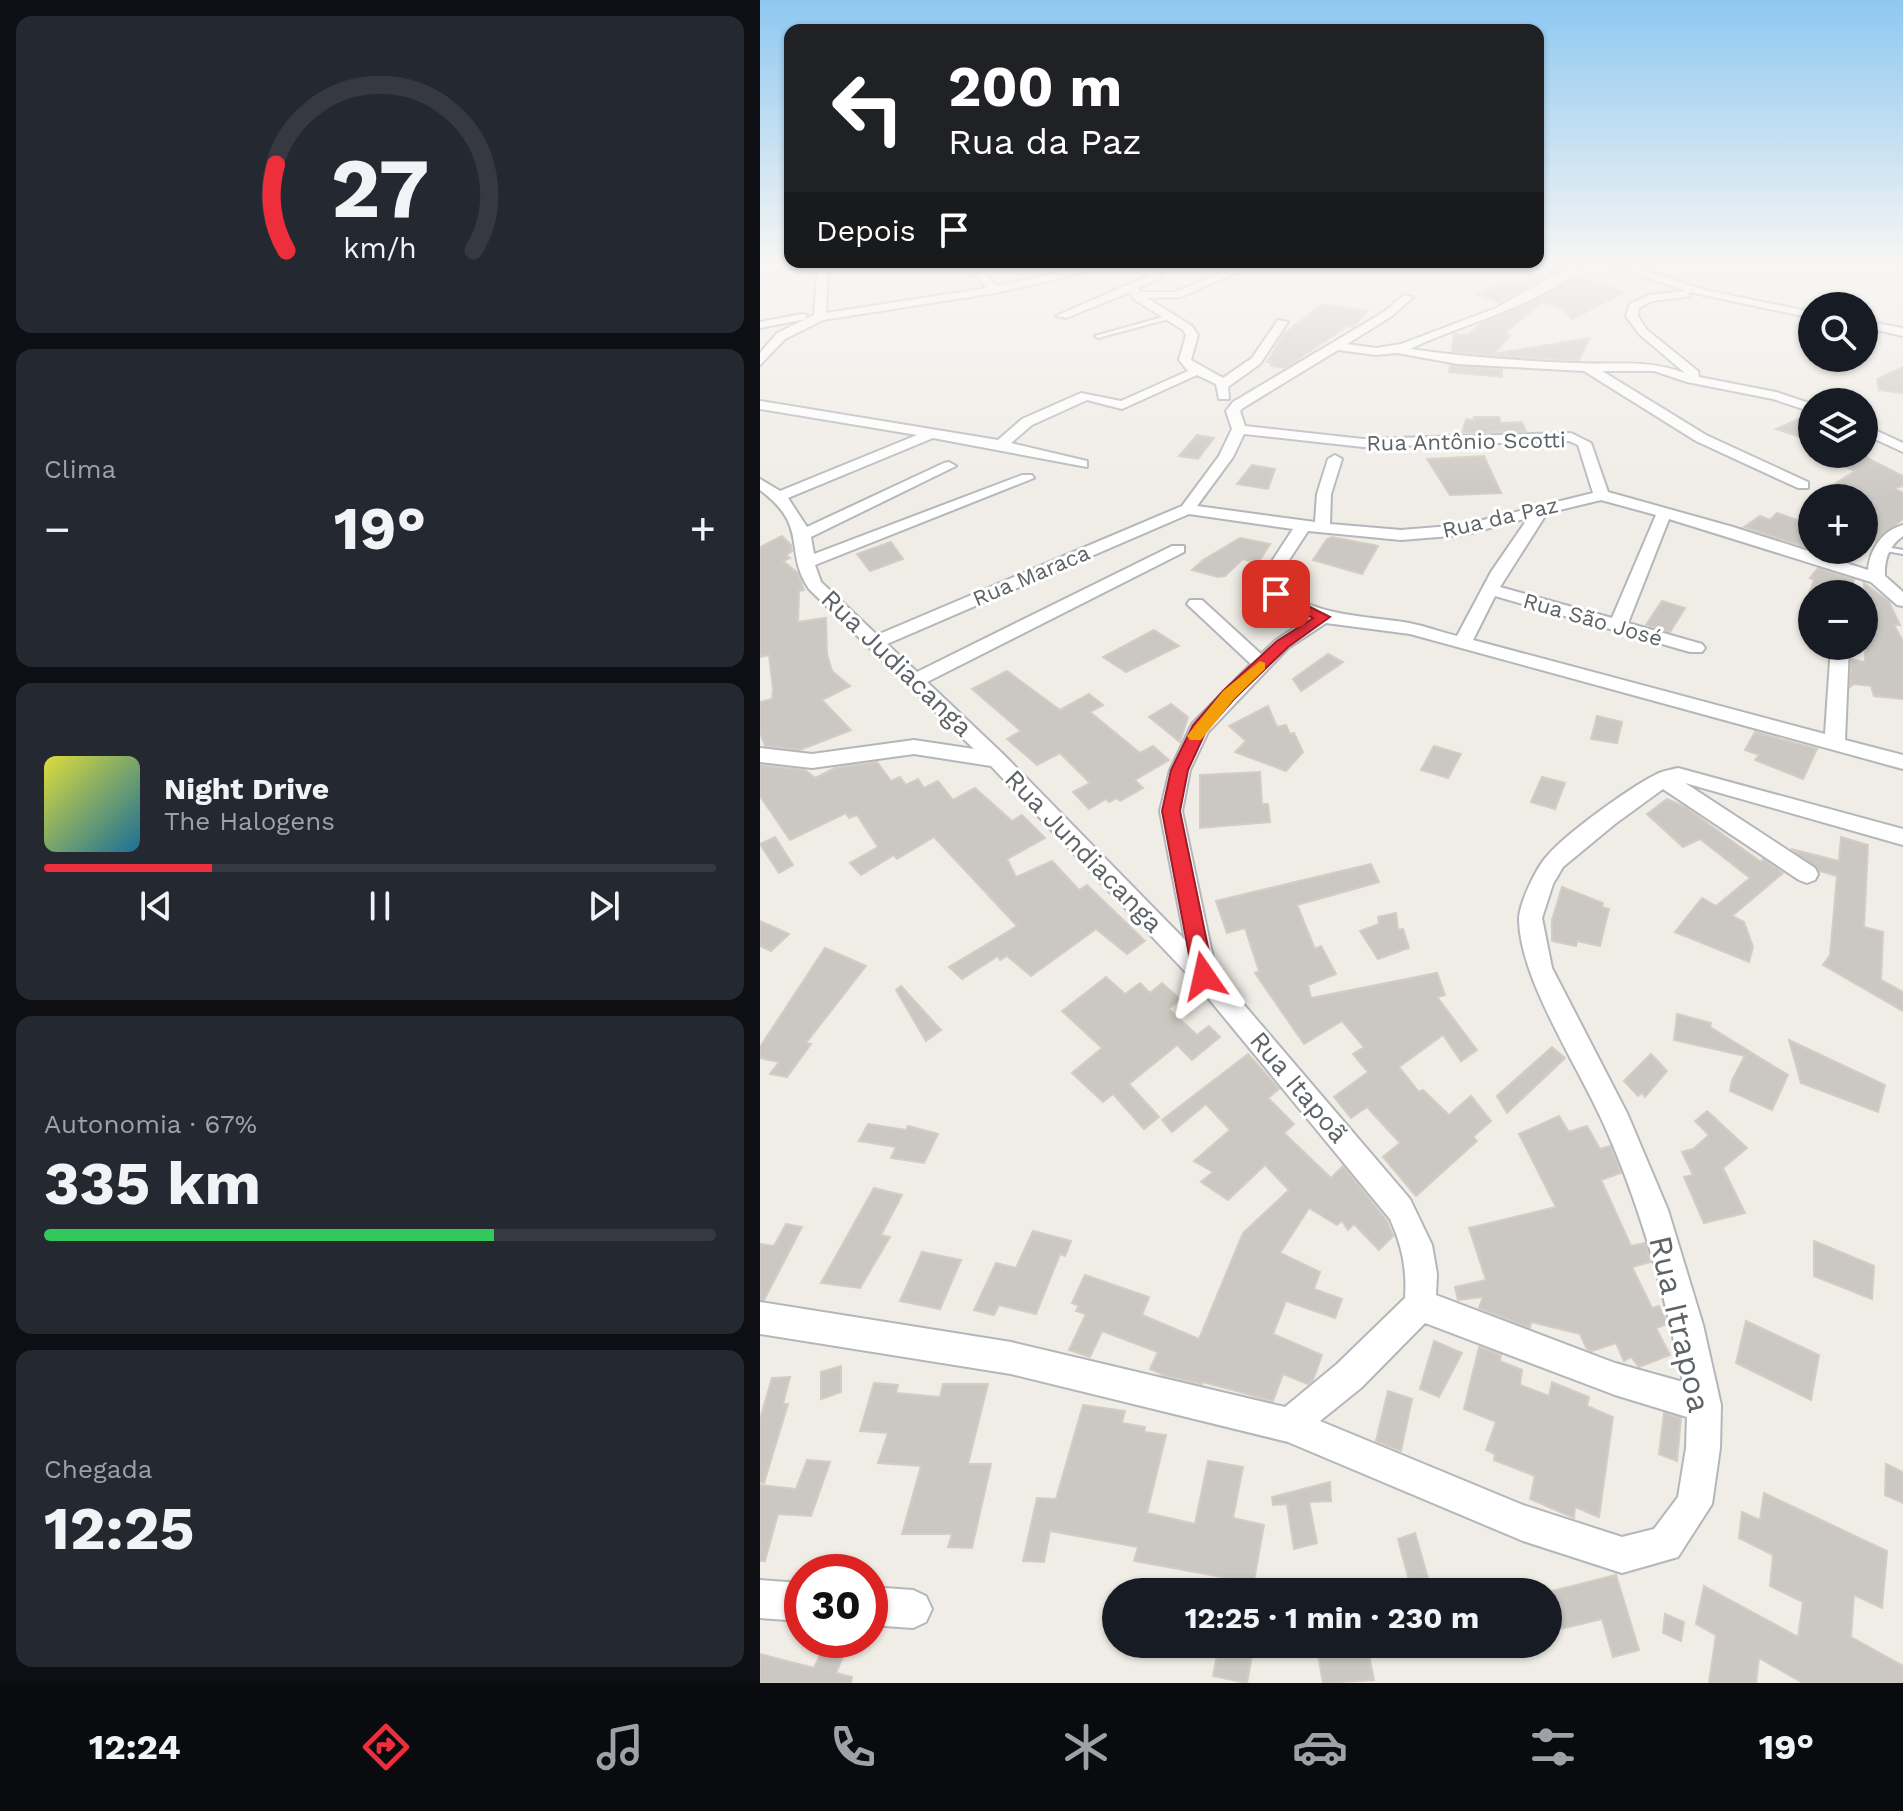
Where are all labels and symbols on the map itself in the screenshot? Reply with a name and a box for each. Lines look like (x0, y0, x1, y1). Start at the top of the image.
street label: Rua Antônio Scotti (1366, 427, 1566, 456)
street label: Rua da Paz (1440, 492, 1561, 543)
street label: Rua Maraca (969, 540, 1093, 611)
pin (1242, 560, 1310, 628)
street label: Rua Judiacanga (815, 584, 979, 743)
street label: Rua São José (1520, 588, 1665, 651)
street label: Rua Jundiacanga (999, 764, 1169, 939)
position arrow (1162, 934, 1246, 1018)
street label: Rua Itapoã (1244, 1025, 1354, 1149)
street label: Rua Itrapoa (1641, 1232, 1719, 1416)
speed limit sign: 30 (784, 1554, 888, 1658)

